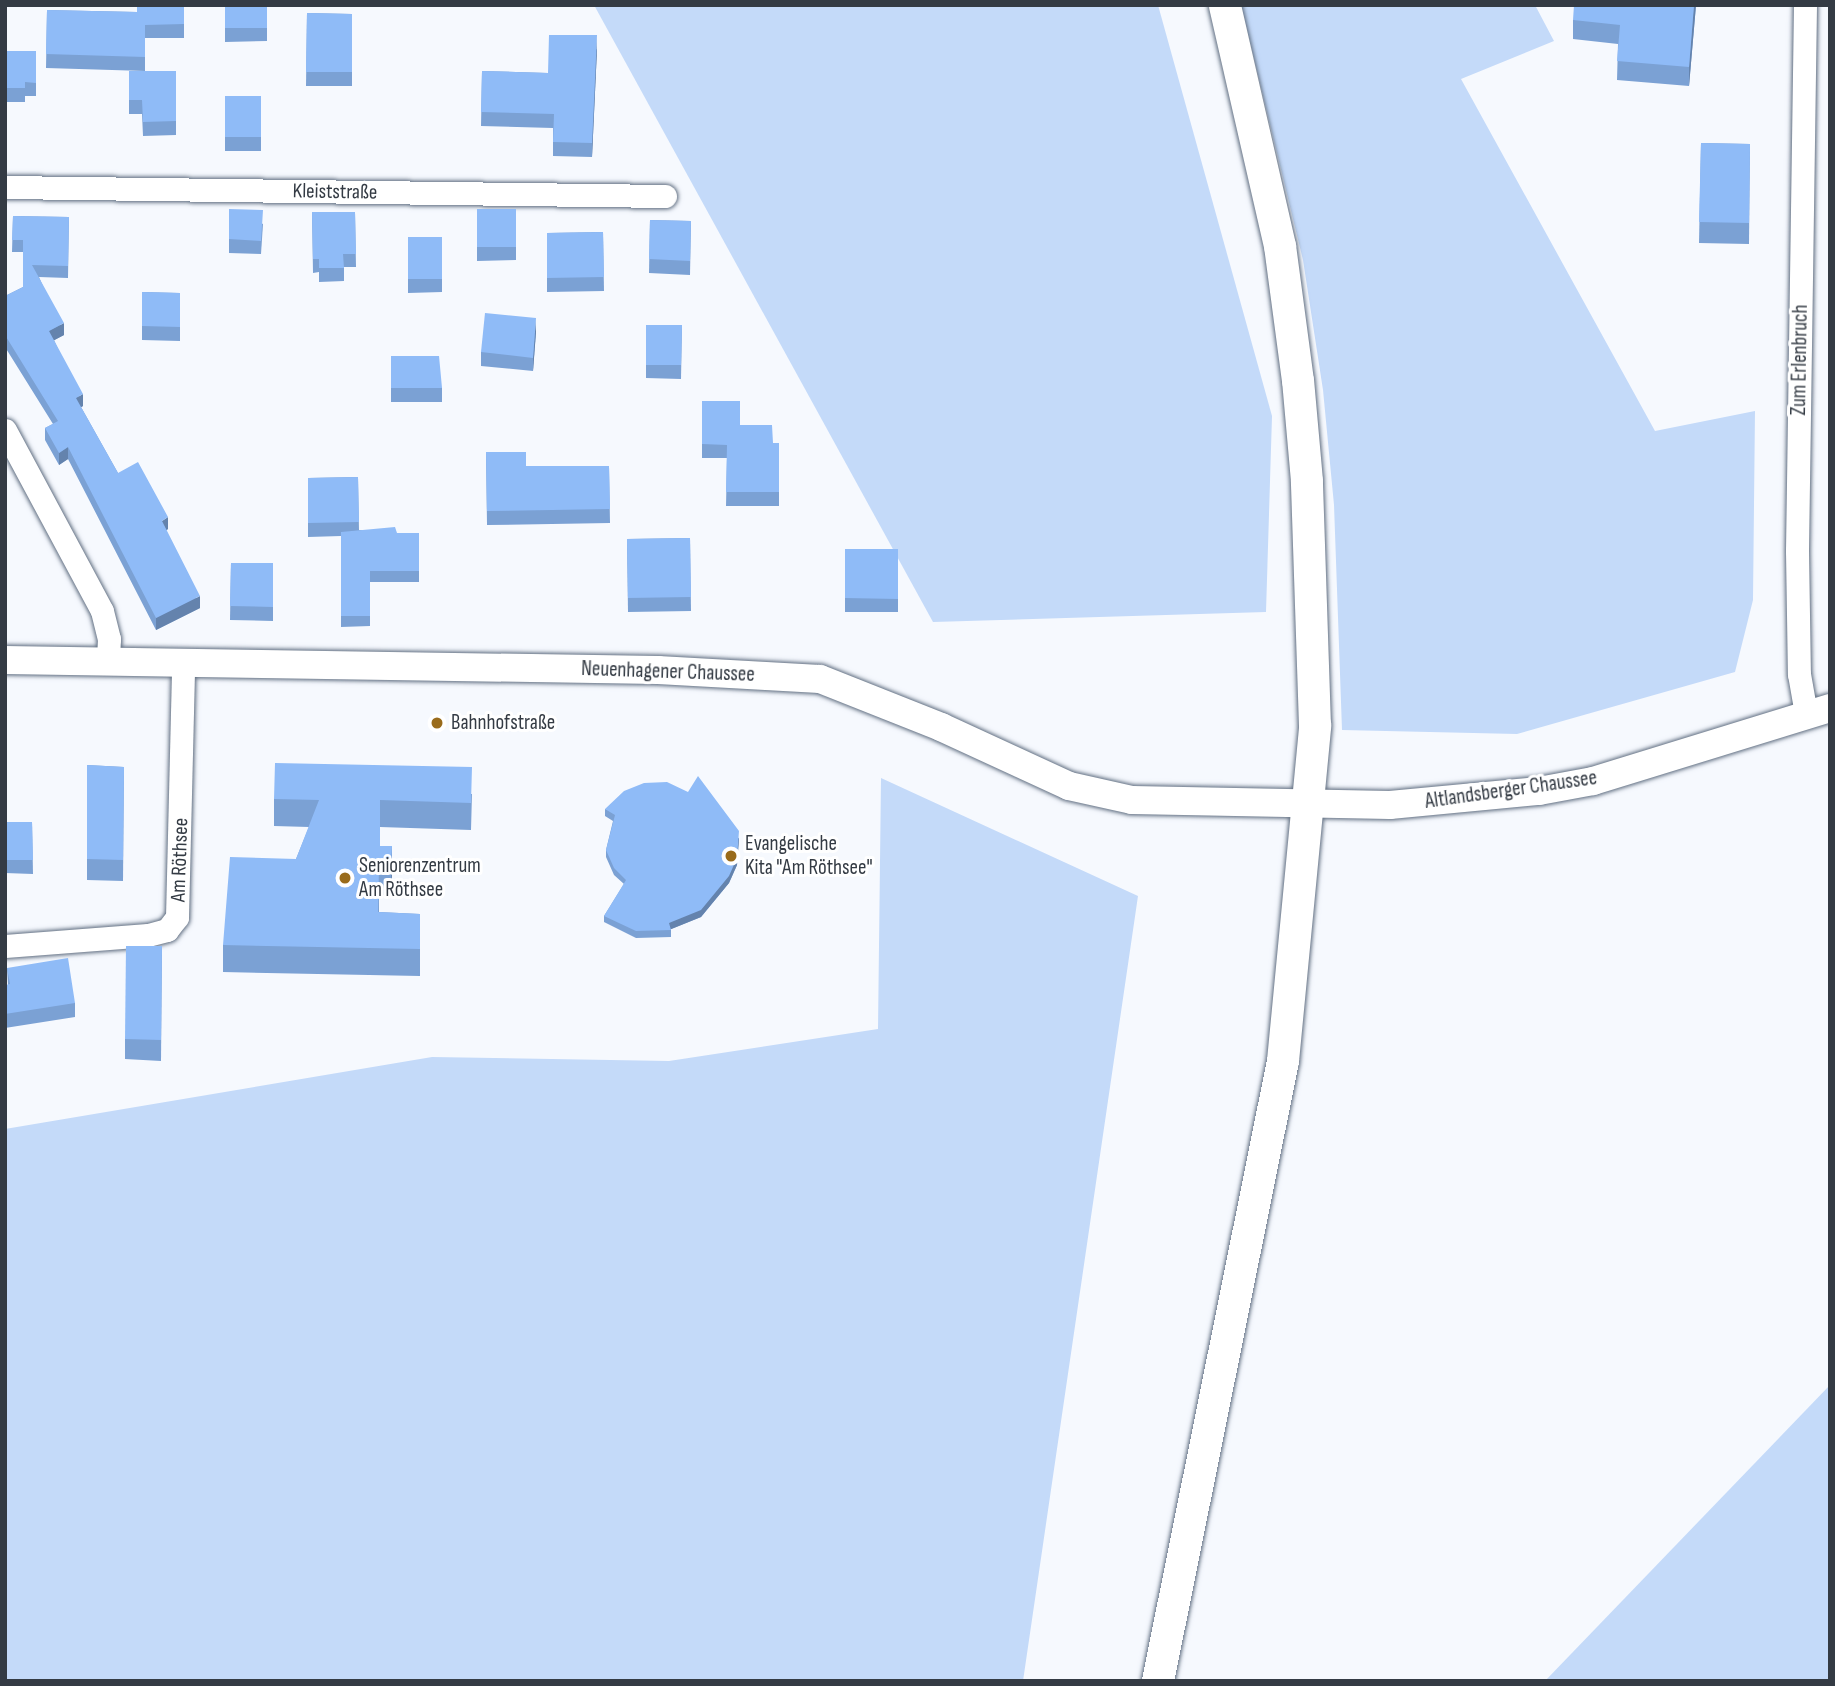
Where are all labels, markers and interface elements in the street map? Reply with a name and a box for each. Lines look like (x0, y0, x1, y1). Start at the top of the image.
street label: Kleiststraße (292, 179, 378, 205)
street label: Zum Erlenbruch (1786, 304, 1814, 416)
street label: Neuenhagener Chaussee (581, 656, 755, 688)
place label: Bahnhofstraße (451, 710, 555, 736)
marker: Bahnhofstraße (429, 715, 445, 731)
street label: Altlandsberger Chaussee (1423, 765, 1599, 815)
street label: Am Röthsee (166, 817, 194, 903)
place label: Evangelische Kita "Am Röthsee" (745, 831, 873, 881)
marker: Evangelische Kita "Am Röthsee" (723, 848, 739, 864)
place label: Seniorenzentrum Am Röthsee (359, 853, 481, 903)
marker: Seniorenzentrum Am Röthsee (337, 870, 353, 886)

